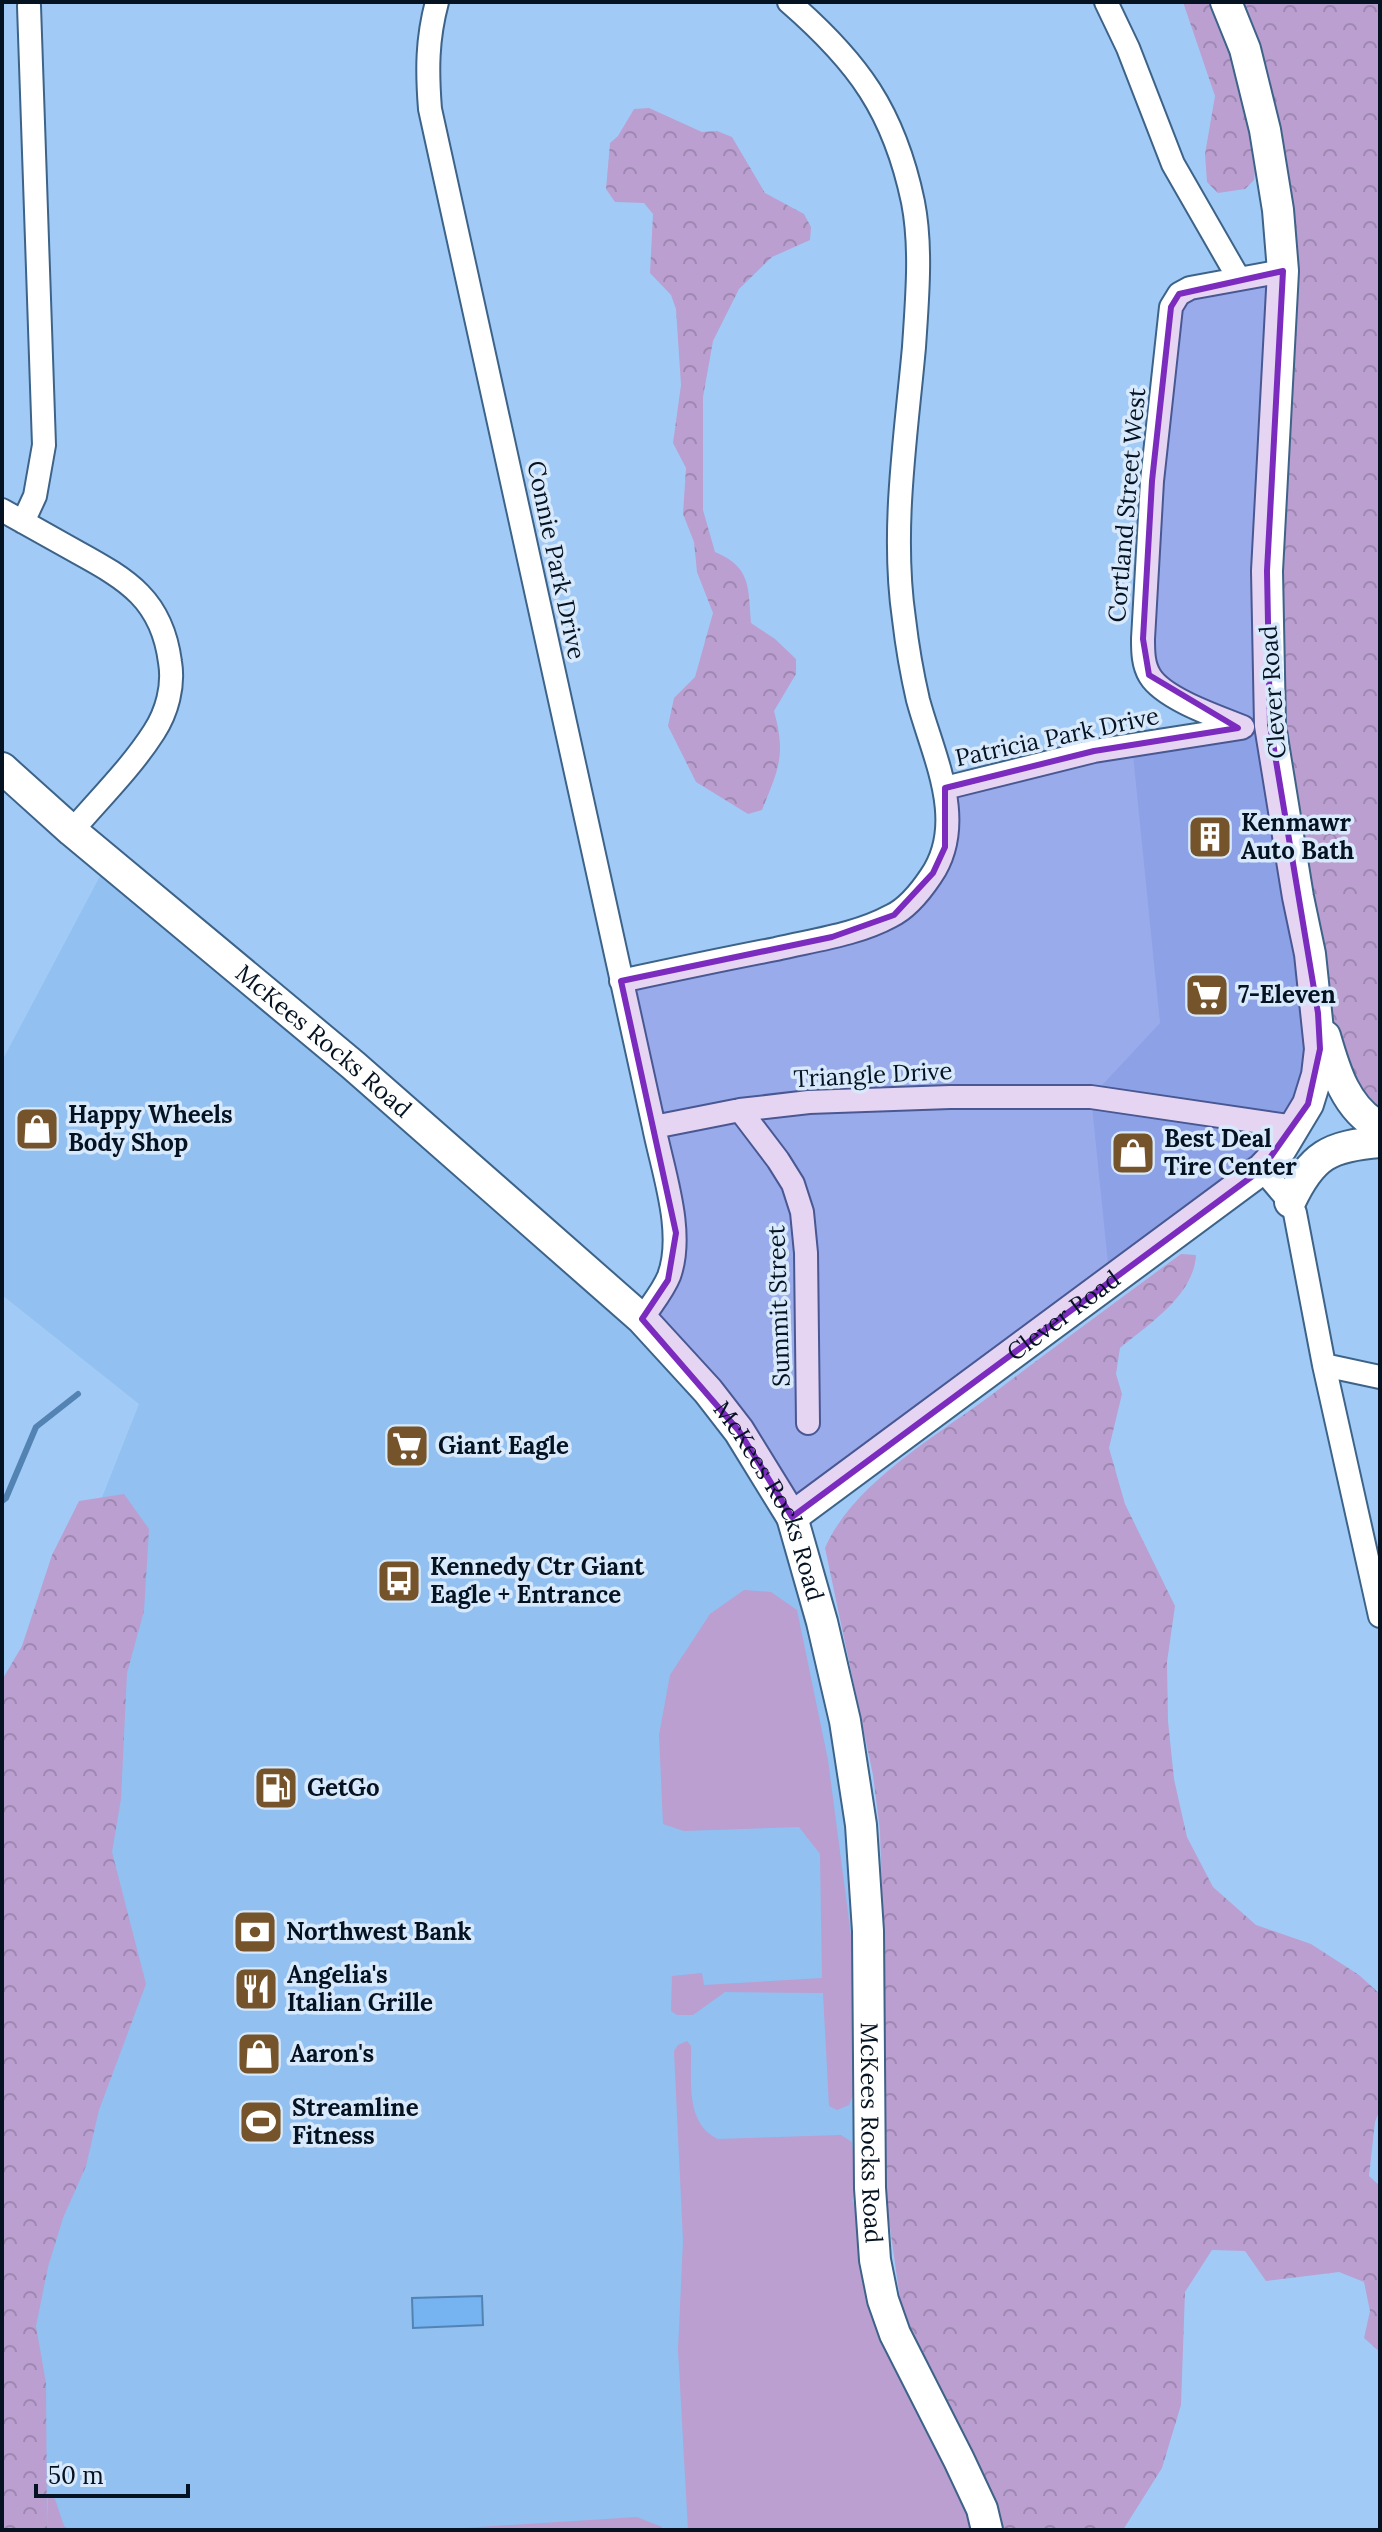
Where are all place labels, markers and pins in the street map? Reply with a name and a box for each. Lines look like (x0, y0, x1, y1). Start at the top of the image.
place label: Kenmawr Auto Bath (1241, 807, 1354, 866)
building icon: Kenmawr Auto Bath (1186, 813, 1234, 861)
supermarket icon: 7-Eleven (1183, 971, 1231, 1019)
place label: 7-Eleven (1238, 979, 1336, 1010)
place label: Happy Wheels Body Shop (68, 1099, 233, 1158)
shop icon: Happy Wheels Body Shop (13, 1105, 61, 1153)
place label: Best Deal Tire Center (1164, 1123, 1297, 1182)
shop icon: Best Deal Tire Center (1109, 1129, 1157, 1177)
supermarket icon: Giant Eagle (383, 1422, 431, 1470)
place label: Giant Eagle (438, 1430, 569, 1461)
place label: Kennedy Ctr Giant Eagle + Entrance (430, 1551, 645, 1610)
bus stop icon: Kennedy Ctr Giant Eagle + Entrance (375, 1557, 423, 1605)
fuel station icon: GetGo (252, 1764, 300, 1812)
place label: GetGo (307, 1772, 379, 1803)
bank icon: Northwest Bank (231, 1908, 279, 1956)
place label: Northwest Bank (286, 1916, 472, 1947)
place label: Angelia's Italian Grille (287, 1959, 433, 2018)
restaurant icon: Angelia's Italian Grille (232, 1965, 280, 2013)
shop icon: Aaron's (235, 2030, 283, 2078)
place label: Aaron's (290, 2038, 374, 2069)
place label: Streamline Fitness (292, 2092, 419, 2151)
sports icon: Streamline Fitness (237, 2098, 285, 2146)

